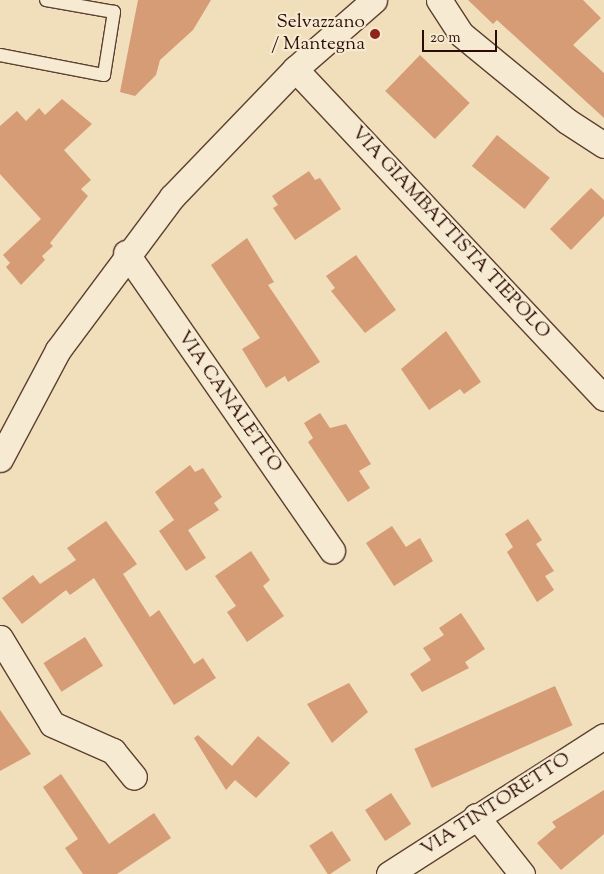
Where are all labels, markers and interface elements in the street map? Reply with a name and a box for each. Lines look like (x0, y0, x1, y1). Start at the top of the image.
place label: Selvazzano / Mantegna (271, 12, 365, 56)
scale bar (424, 20, 499, 52)
marker: Selvazzano / Mantegna (369, 28, 381, 40)
text: 20 m (430, 28, 461, 49)
street label: VIA GIAMBATTISTA TIEPOLO (346, 122, 554, 344)
street label: VIA CANALETTO (172, 327, 286, 477)
street label: VIA TINTORETTO (417, 748, 575, 862)

